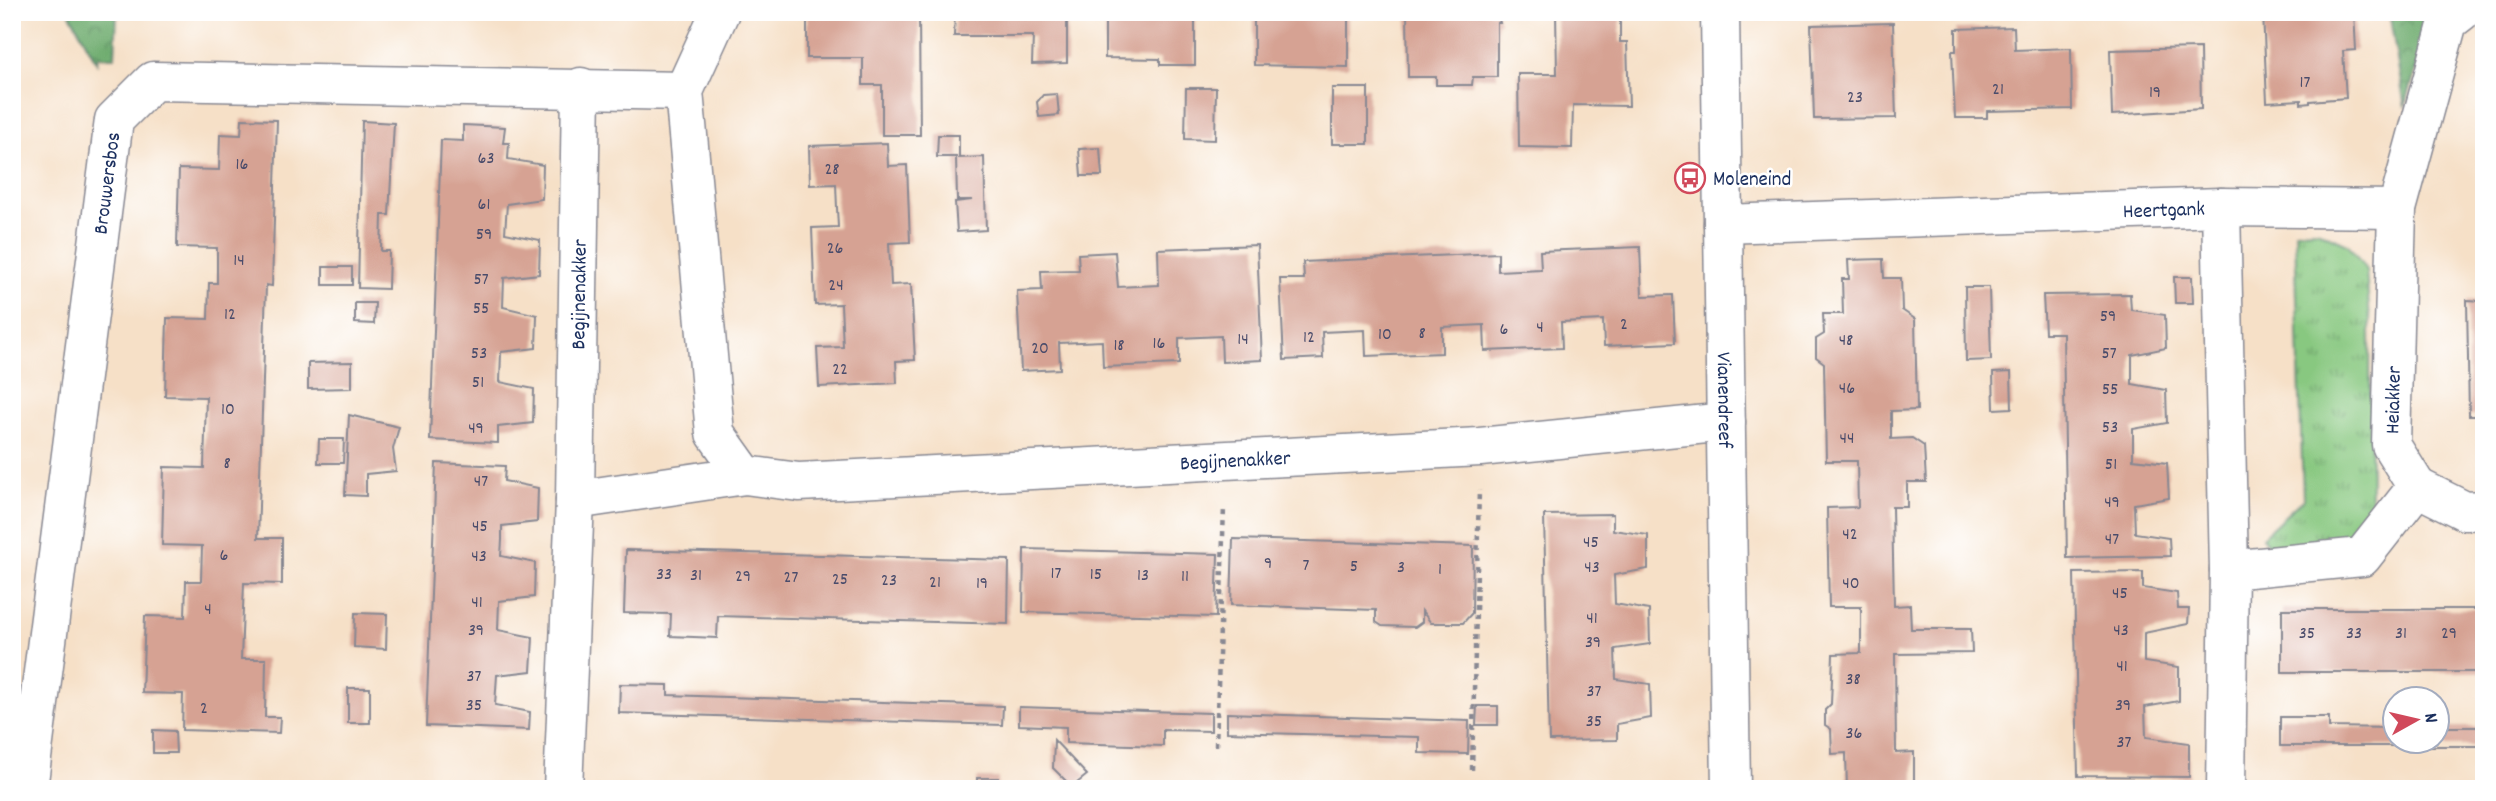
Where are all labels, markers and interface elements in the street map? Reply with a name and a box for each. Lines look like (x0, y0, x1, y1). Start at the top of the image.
house number: 17 (2300, 71, 2311, 96)
house number: 21 (1992, 78, 2004, 103)
house number: 19 (2149, 81, 2161, 106)
house number: 23 (1847, 86, 1863, 111)
street label: Brouwersbos (87, 130, 130, 236)
house number: 63 (478, 147, 494, 172)
house number: 16 (236, 153, 248, 178)
house number: 28 (824, 158, 840, 183)
bus stop icon: Moleneind (1673, 161, 1707, 195)
place label: Moleneind (1713, 166, 1791, 196)
house number: 61 (478, 193, 490, 218)
street label: Heertgank (2122, 196, 2205, 228)
house number: 59 (476, 223, 492, 248)
house number: 26 (827, 237, 843, 262)
street label: Begijnenakker (565, 239, 597, 350)
house number: 14 (233, 249, 245, 274)
house number: 57 (473, 268, 489, 293)
house number: 24 (828, 274, 844, 299)
house number: 55 (473, 297, 489, 322)
house number: 12 (224, 303, 236, 328)
house number: 59 (2100, 305, 2116, 330)
house number: 2 (1620, 313, 1628, 338)
house number: 4 (1536, 316, 1544, 341)
house number: 6 (1500, 318, 1508, 343)
house number: 8 (1418, 322, 1426, 347)
house number: 10 (1378, 323, 1392, 348)
house number: 12 (1303, 326, 1315, 351)
house number: 14 (1237, 328, 1249, 353)
house number: 48 (1839, 329, 1853, 354)
house number: 16 (1153, 332, 1165, 357)
house number: 18 (1113, 334, 1125, 359)
house number: 20 (1031, 337, 1049, 362)
house number: 53 (471, 342, 487, 367)
house number: 57 (2101, 342, 2117, 367)
street label: Vianendreef (1707, 352, 1738, 449)
house number: 22 (832, 358, 848, 383)
street label: Heiakker (2379, 366, 2411, 435)
house number: 51 (472, 371, 484, 396)
house number: 46 (1839, 377, 1855, 402)
house number: 55 (2102, 378, 2118, 403)
house number: 10 (221, 398, 235, 423)
house number: 53 (2102, 416, 2118, 441)
house number: 49 (468, 417, 484, 442)
house number: 44 (1840, 427, 1854, 452)
street label: Begijnenakker (1179, 445, 1291, 480)
house number: 8 (223, 452, 231, 477)
house number: 51 (2105, 453, 2117, 478)
house number: 47 (474, 470, 488, 495)
house number: 49 (2104, 491, 2120, 516)
house number: 45 (472, 515, 488, 540)
house number: 42 (1842, 523, 1858, 548)
house number: 47 (2105, 528, 2119, 553)
house number: 45 (1583, 531, 1599, 556)
house number: 6 (220, 544, 228, 569)
house number: 43 (471, 545, 487, 570)
house number: 9 (1264, 552, 1272, 577)
house number: 7 (1303, 554, 1310, 579)
house number: 5 (1350, 555, 1358, 580)
house number: 3 (1397, 556, 1405, 581)
house number: 43 (1584, 556, 1600, 581)
house number: 1 (1438, 558, 1442, 583)
house number: 17 (1051, 562, 1062, 587)
house number: 33 (656, 563, 672, 588)
house number: 15 (1090, 563, 1102, 588)
house number: 31 (690, 564, 702, 589)
house number: 13 (1137, 564, 1149, 589)
house number: 29 (735, 565, 751, 590)
house number: 11 (1181, 565, 1189, 590)
house number: 27 (784, 566, 798, 591)
house number: 25 (832, 568, 848, 593)
house number: 23 (881, 569, 897, 594)
house number: 21 (929, 571, 941, 596)
house number: 19 (976, 572, 988, 597)
house number: 40 (1842, 572, 1860, 597)
house number: 45 (2112, 582, 2128, 607)
house number: 41 (471, 591, 483, 616)
house number: 4 (204, 598, 212, 623)
house number: 41 (1586, 607, 1598, 632)
house number: 39 (468, 619, 484, 644)
house number: 43 (2113, 619, 2129, 644)
house number: 35 (2299, 622, 2315, 647)
house number: 33 (2346, 622, 2362, 647)
house number: 31 (2395, 622, 2407, 647)
house number: 29 (2441, 622, 2457, 647)
house number: 39 (1585, 631, 1601, 656)
house number: 41 (2116, 655, 2128, 680)
house number: 37 (467, 665, 482, 690)
house number: 38 (1845, 668, 1861, 693)
house number: 37 (1587, 680, 1602, 705)
north arrow (2380, 686, 2450, 756)
house number: 35 (466, 694, 482, 719)
house number: 39 (2115, 694, 2131, 719)
house number: 2 (200, 697, 208, 722)
house number: 35 (1586, 710, 1602, 735)
text: N (2415, 712, 2443, 725)
house number: 36 (1846, 722, 1862, 747)
house number: 37 (2117, 731, 2132, 756)

